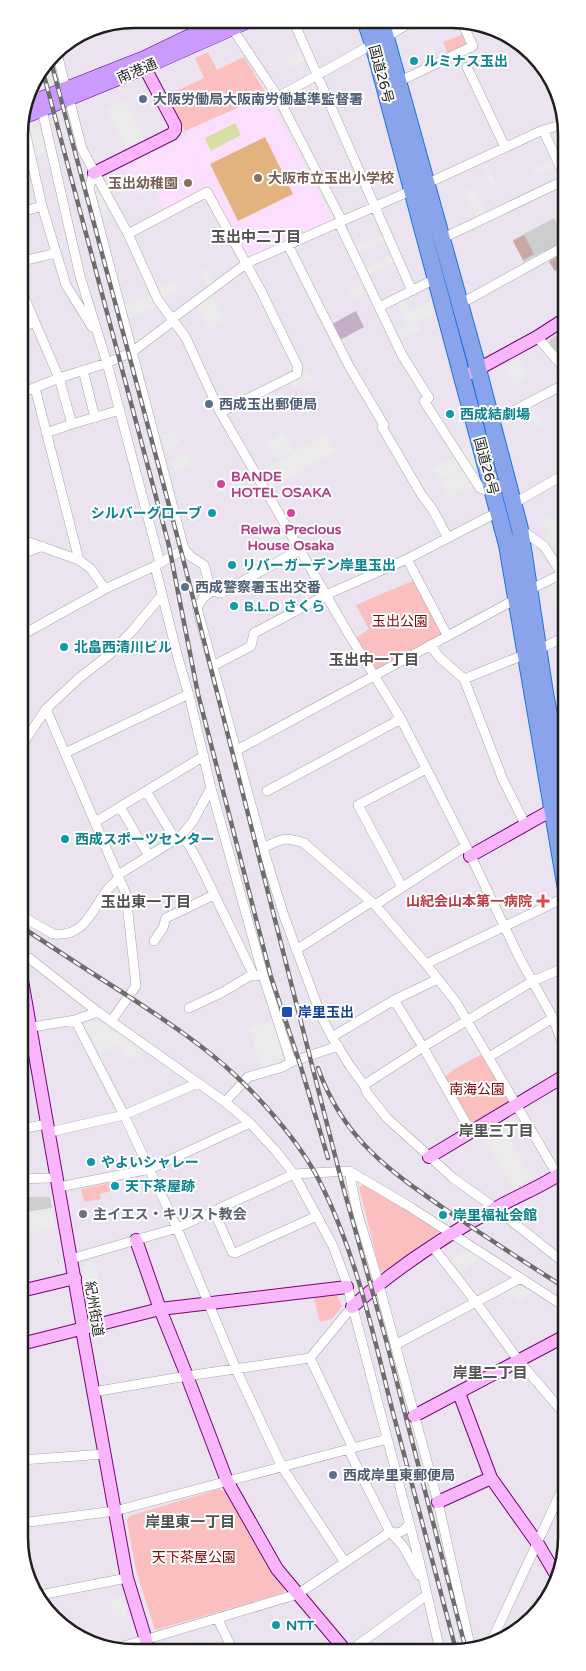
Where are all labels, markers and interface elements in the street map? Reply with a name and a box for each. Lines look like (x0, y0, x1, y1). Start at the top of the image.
street label: 国道26号 (365, 43, 397, 105)
place label: ルミナス玉出 (424, 53, 508, 70)
street label: 南港通 (114, 55, 160, 87)
marker: ルミナス玉出 (408, 55, 420, 67)
place label: 大阪労働局大阪南労働基準監督署 (153, 91, 363, 108)
marker: 大阪労働局大阪南労働基準監督署 (137, 93, 149, 105)
place label: 大阪市立玉出小学校 (268, 170, 394, 187)
marker: 大阪市立玉出小学校 (252, 172, 264, 184)
place label: 玉出幼稚園 (108, 175, 178, 192)
marker: 玉出幼稚園 (182, 177, 194, 189)
district label: 玉出中二丁目 (211, 228, 301, 246)
place label: 西成玉出郵便局 (219, 396, 317, 413)
marker: 西成玉出郵便局 (203, 398, 215, 410)
place label: 西成結劇場 (460, 406, 530, 423)
marker: 西成結劇場 (444, 408, 456, 420)
street label: 国道26号 (470, 435, 502, 497)
place label: BANDE HOTEL OSAKA (231, 468, 332, 501)
marker: BANDE HOTEL OSAKA (215, 478, 227, 490)
place label: シルバーグローブ (91, 505, 202, 522)
marker: シルバーグローブ (206, 507, 218, 519)
marker: Reiwa Precious House Osaka (285, 507, 297, 519)
place label: Reiwa Precious House Osaka (241, 521, 342, 554)
place label: リバーガーデン岸里玉出 (242, 557, 396, 574)
marker: リバーガーデン岸里玉出 (226, 559, 238, 571)
place label: 西成警察署玉出交番 (195, 579, 321, 596)
marker: 西成警察署玉出交番 (179, 581, 191, 593)
place label: B.L.D さくら (244, 598, 325, 615)
marker: B.L.D さくら (228, 600, 240, 612)
park label: 玉出公園 (372, 613, 428, 630)
place label: 北畠西清川ビル (74, 639, 172, 656)
marker: 北畠西清川ビル (58, 641, 70, 653)
district label: 玉出中一丁目 (329, 651, 419, 669)
place label: 西成スポーツセンター (75, 831, 215, 848)
marker: 西成スポーツセンター (59, 833, 71, 845)
district label: 玉出東一丁目 (101, 893, 191, 911)
place label: 山紀会山本第一病院 (406, 893, 532, 910)
marker: 山紀会山本第一病院 (536, 894, 550, 908)
place label: 岸里玉出 (298, 1004, 354, 1021)
marker: 岸里玉出 (280, 1005, 294, 1019)
park label: 南海公園 (449, 1081, 505, 1098)
district label: 岸里三丁目 (458, 1122, 534, 1140)
place label: やよいシャレー (101, 1154, 199, 1171)
marker: やよいシャレー (85, 1156, 97, 1168)
place label: 天下茶屋跡 (125, 1178, 195, 1195)
marker: 天下茶屋跡 (109, 1180, 121, 1192)
place label: 主イエス・キリスト教会 (93, 1206, 247, 1223)
place label: 岸里福祉会館 (453, 1207, 537, 1224)
marker: 主イエス・キリスト教会 (77, 1208, 89, 1220)
marker: 岸里福祉会館 (437, 1209, 449, 1221)
street label: 紀州街道 (81, 1280, 107, 1338)
district label: 岸里二丁目 (452, 1364, 528, 1382)
place label: 西成岸里東郵便局 (343, 1467, 455, 1484)
marker: 西成岸里東郵便局 (327, 1469, 339, 1481)
district label: 岸里東一丁目 (145, 1513, 235, 1531)
park label: 天下茶屋公園 (152, 1549, 236, 1566)
place label: NTT (286, 1617, 315, 1634)
marker: NTT (270, 1619, 282, 1631)

